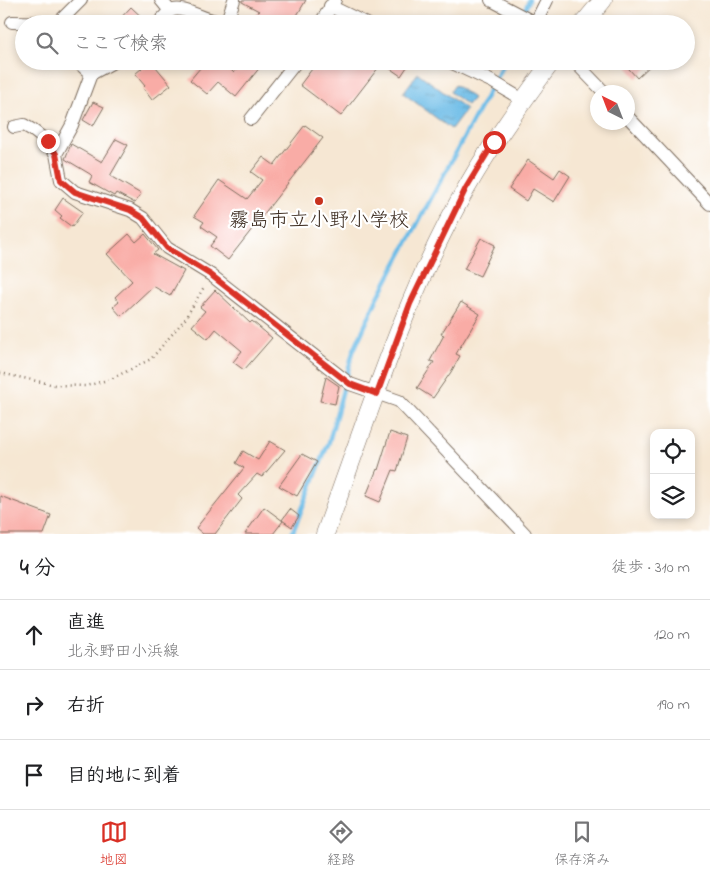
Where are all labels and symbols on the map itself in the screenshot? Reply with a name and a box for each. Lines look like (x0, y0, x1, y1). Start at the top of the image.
north arrow (590, 85, 635, 130)
route end (37, 130, 60, 153)
route start (483, 131, 506, 154)
marker: 霧島市立小野小学校 (313, 195, 325, 207)
place label: 霧島市立小野小学校 (229, 207, 409, 236)

